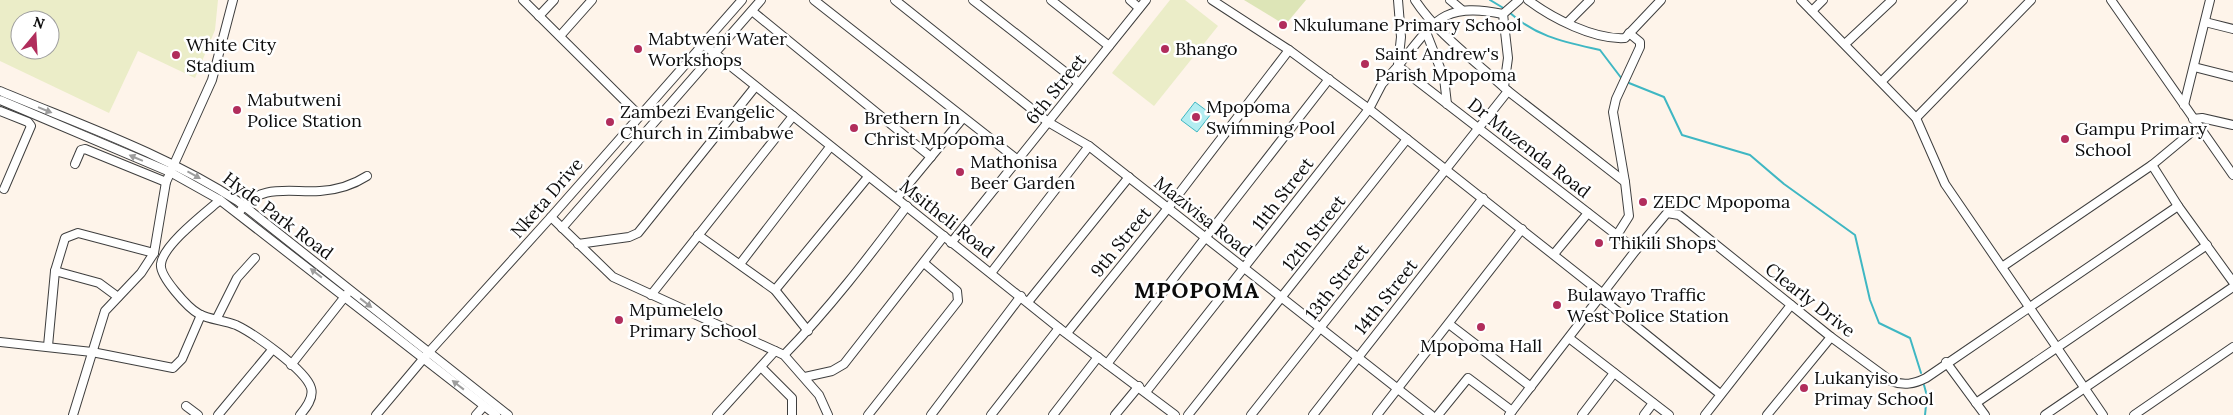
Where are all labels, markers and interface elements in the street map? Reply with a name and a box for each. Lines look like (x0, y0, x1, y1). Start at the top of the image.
north arrow (10, 10, 60, 60)
text: N (31, 12, 47, 33)
place label: Nkulumane Primary School (1293, 13, 1522, 36)
marker: Nkulumane Primary School (1277, 19, 1289, 31)
place label: Mabtweni Water Workshops (648, 27, 787, 71)
place label: White City Stadium (186, 33, 277, 77)
place label: Bhango (1175, 37, 1237, 60)
place label: Saint Andrew's Parish Mpopoma (1375, 42, 1516, 86)
marker: Mabtweni Water Workshops (632, 43, 644, 55)
marker: Bhango (1159, 43, 1171, 55)
marker: White City Stadium (170, 49, 182, 61)
street label: 6th Street (1020, 49, 1091, 129)
marker: Saint Andrew's Parish Mpopoma (1359, 58, 1371, 70)
place label: Mabutweni Police Station (247, 88, 362, 132)
street label: Dr Muzenda Road (1463, 93, 1595, 203)
place label: Mpopoma Swimming Pool (1206, 95, 1335, 139)
place label: Zambezi Evangelic Church in Zimbabwe (620, 100, 794, 144)
marker: Mabutweni Police Station (231, 104, 243, 116)
one-way arrow (38, 106, 53, 114)
place label: Brethern In Christ Mpopoma (864, 106, 1005, 150)
marker: Mpopoma Swimming Pool (1190, 111, 1202, 123)
marker: Zambezi Evangelic Church in Zimbabwe (604, 116, 616, 128)
place label: Gampu Primary School (2075, 117, 2208, 161)
marker: Brethern In Christ Mpopoma (848, 122, 860, 134)
marker: Gampu Primary School (2059, 133, 2071, 145)
place label: Mathonisa Beer Garden (970, 150, 1075, 194)
street label: 11th Street (1247, 152, 1318, 235)
one-way arrow (129, 153, 143, 161)
street label: Nketa Drive (505, 153, 588, 243)
marker: Mathonisa Beer Garden (954, 166, 966, 178)
street label: Hyde Park Road (219, 167, 338, 265)
one-way arrow (187, 170, 201, 179)
street label: Mazivisa Road (1150, 171, 1257, 262)
street label: Msitheli Road (895, 174, 1000, 263)
street label: 12th Street (1277, 190, 1350, 275)
place label: ZEDC Mpopoma (1653, 190, 1790, 213)
marker: ZEDC Mpopoma (1637, 196, 1649, 208)
street label: 9th Street (1085, 202, 1156, 282)
place label: Thikili Shops (1609, 231, 1716, 254)
marker: Thikili Shops (1593, 237, 1605, 249)
street label: 13th Street (1300, 239, 1373, 324)
street label: 14th Street (1349, 254, 1422, 339)
street label: Clearly Drive (1761, 257, 1860, 342)
one-way arrow (310, 268, 323, 279)
district label: MPOPOMA (1134, 276, 1260, 304)
place label: Bulawayo Traffic West Police Station (1567, 283, 1729, 327)
one-way arrow (359, 297, 372, 308)
place label: Mpumelelo Primary School (629, 298, 757, 342)
marker: Bulawayo Traffic West Police Station (1551, 299, 1563, 311)
marker: Mpumelelo Primary School (613, 314, 625, 326)
marker: Mpopoma Hall (1475, 321, 1487, 333)
place label: Mpopoma Hall (1420, 334, 1542, 357)
place label: Lukanyiso Primay School (1814, 366, 1934, 410)
one-way arrow (452, 379, 465, 390)
marker: Lukanyiso Primay School (1798, 382, 1810, 394)

